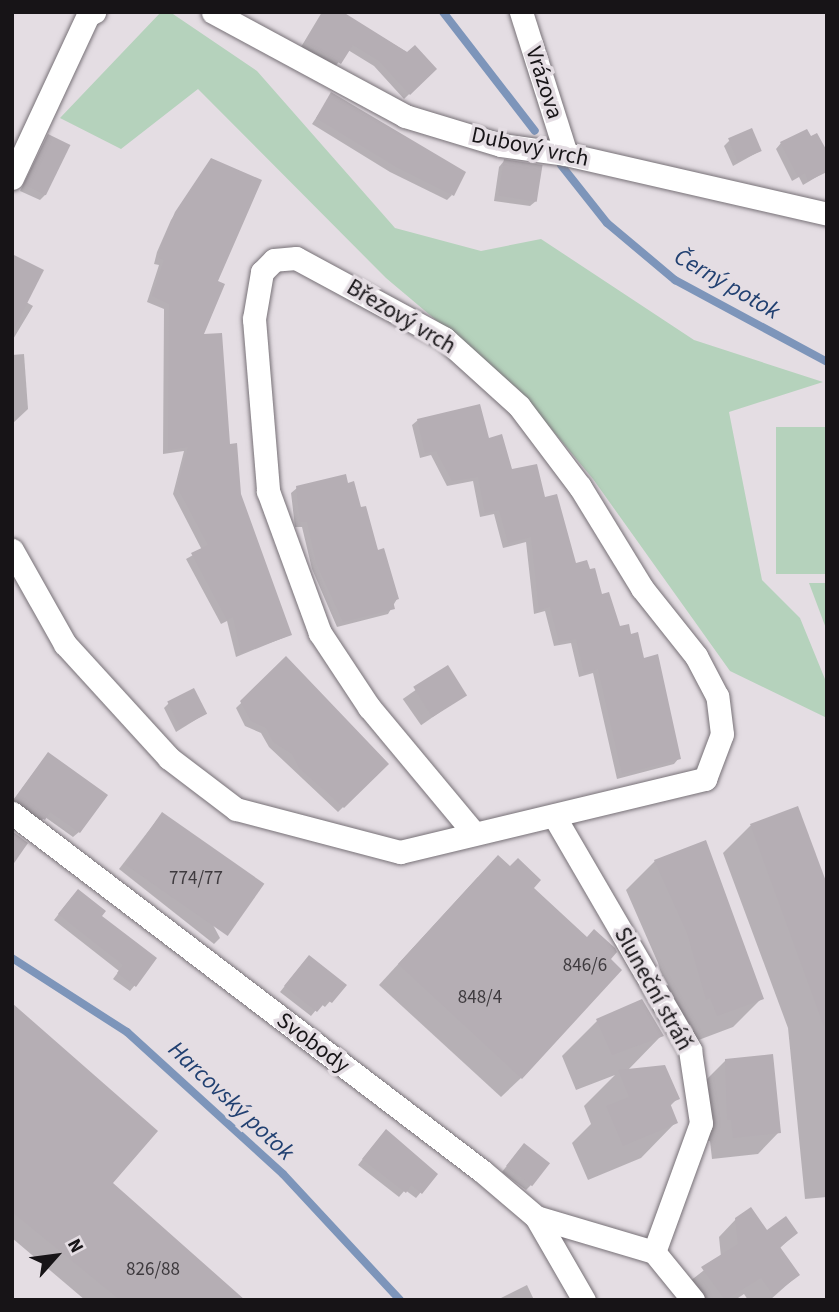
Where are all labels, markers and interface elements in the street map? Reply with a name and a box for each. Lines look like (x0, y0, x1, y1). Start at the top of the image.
street label: Vrázova (519, 43, 569, 123)
street label: Dubový vrch (469, 121, 591, 173)
water label: Černý potok (669, 242, 785, 326)
street label: Březový vrch (342, 274, 460, 360)
house number: 774/77 (169, 868, 223, 890)
street label: Sluneční stráň (608, 923, 698, 1055)
house number: 846/6 (563, 955, 607, 977)
house number: 848/4 (458, 987, 502, 1009)
street label: Svobody (271, 1007, 355, 1079)
water label: Harcovský potok (162, 1035, 300, 1167)
north arrow (21, 1221, 91, 1291)
text: N (60, 1234, 90, 1258)
house number: 826/88 (126, 1259, 180, 1281)

